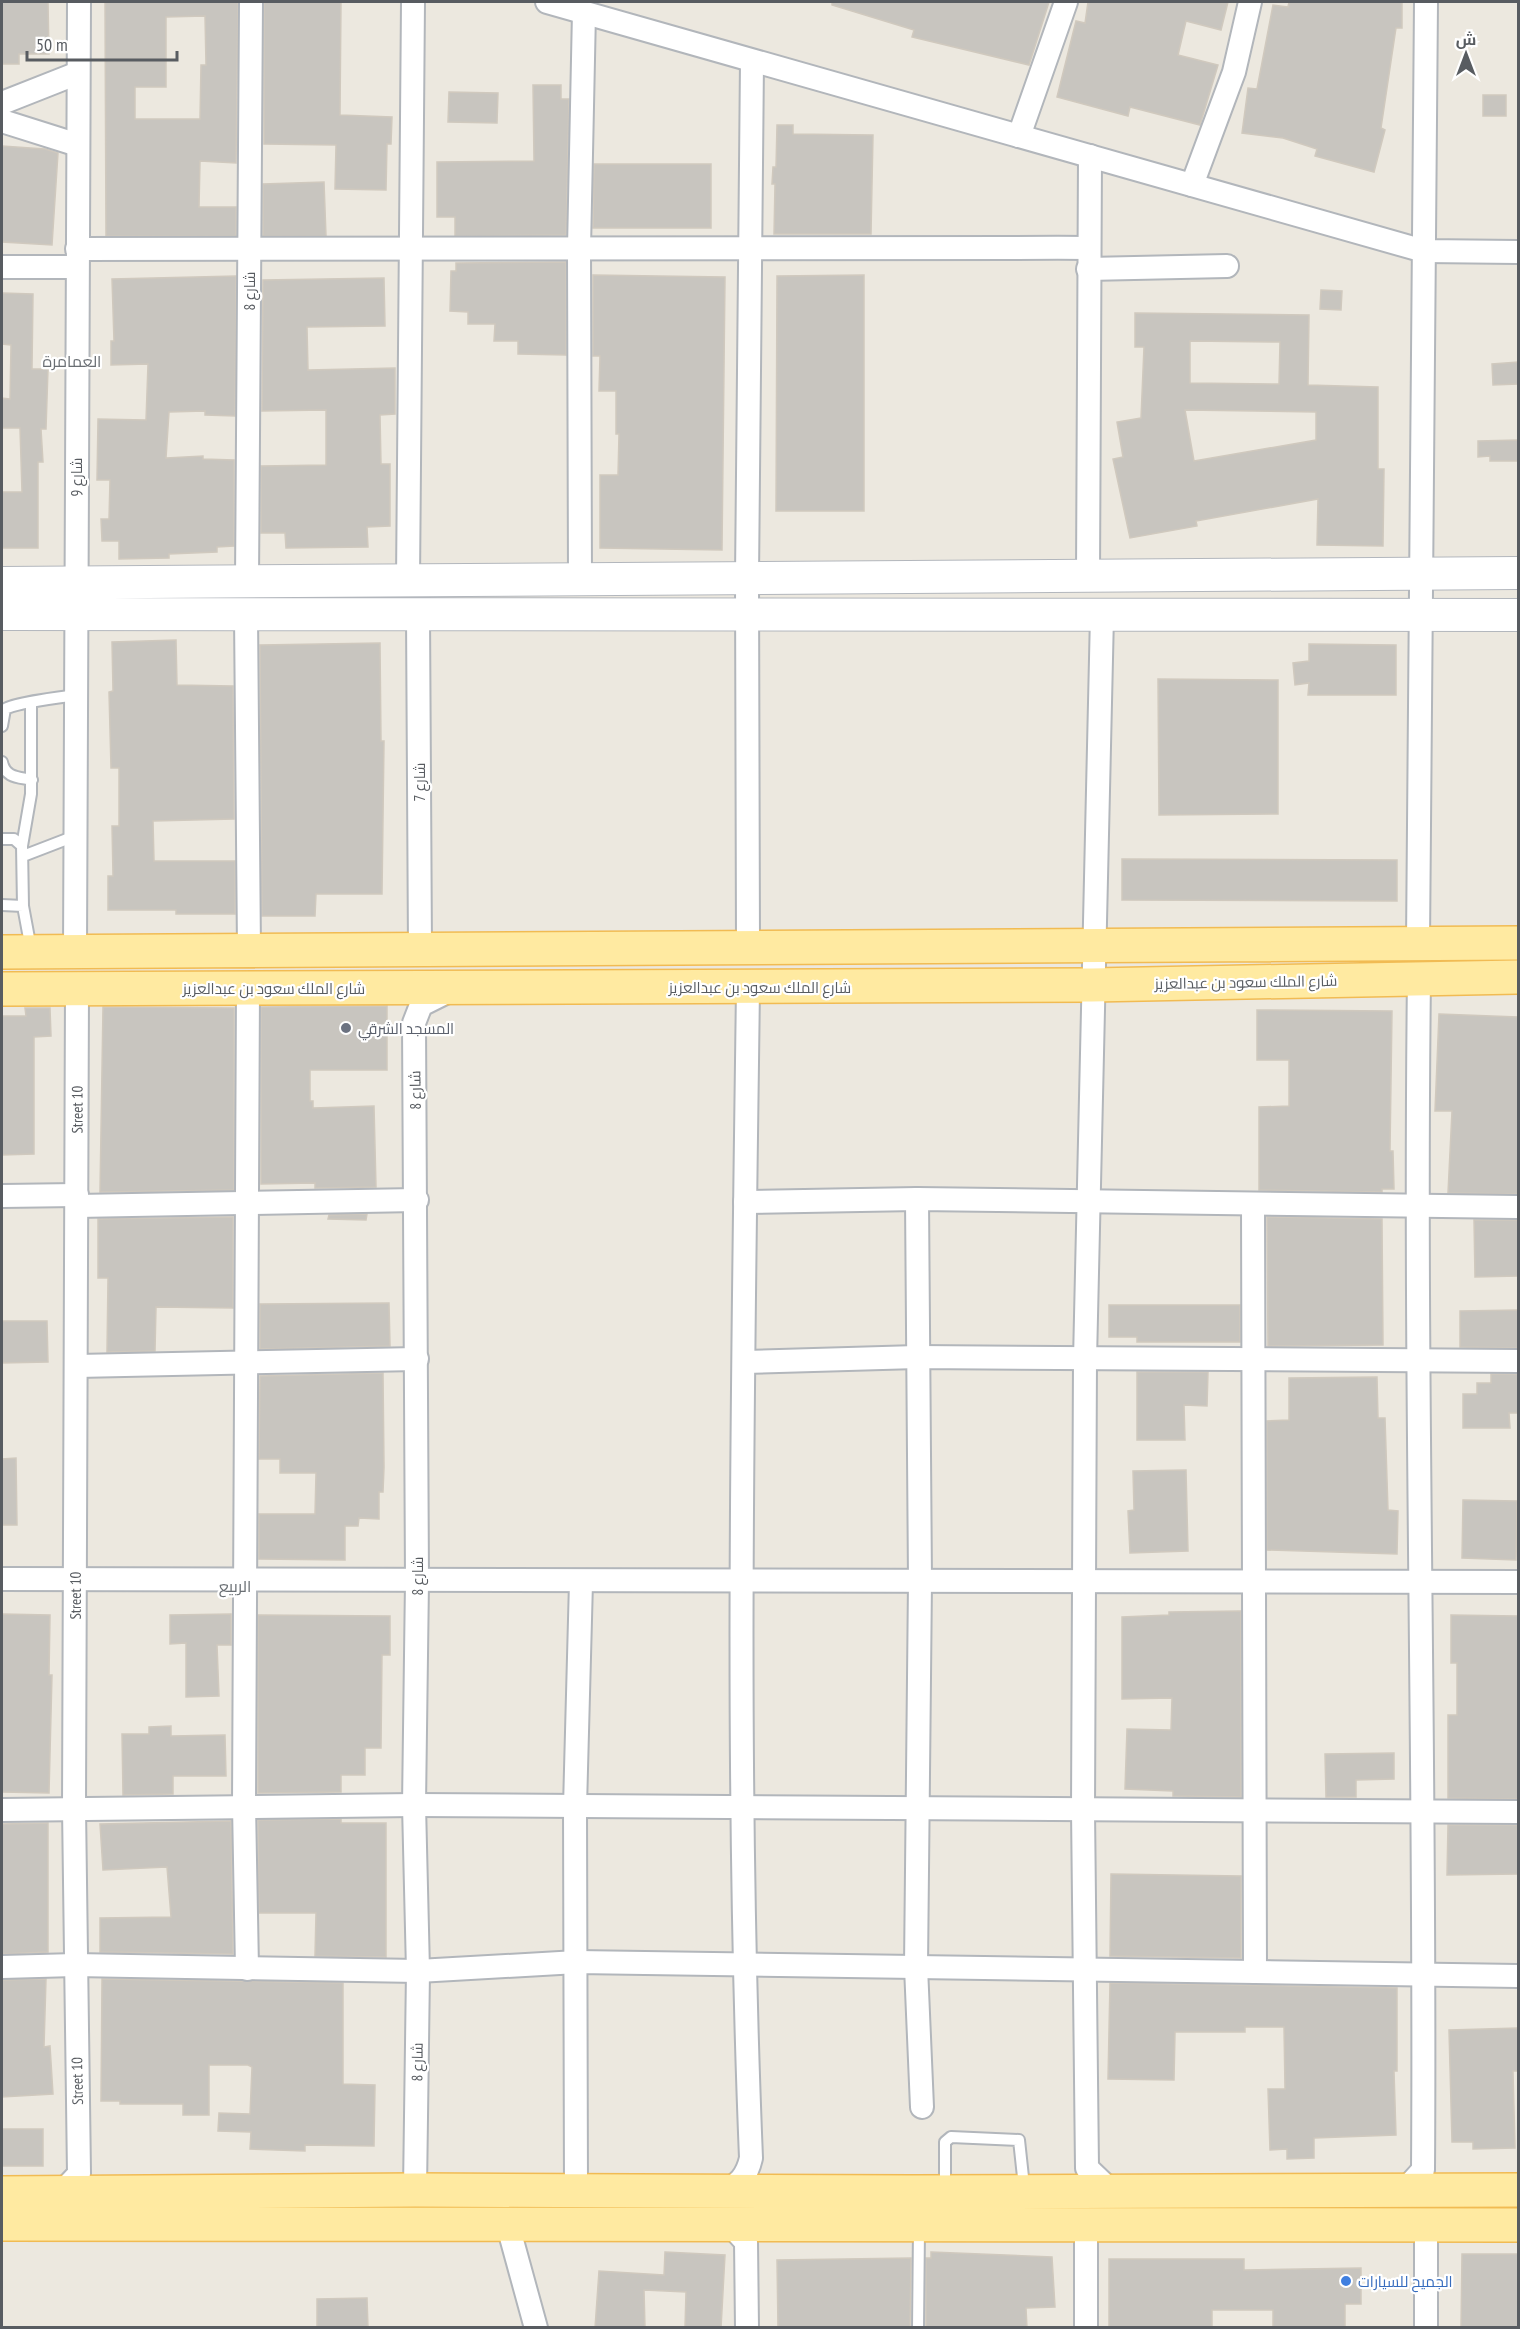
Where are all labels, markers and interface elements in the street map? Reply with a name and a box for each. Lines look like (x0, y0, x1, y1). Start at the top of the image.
scale bar (27, 24, 177, 62)
north arrow (1436, 24, 1496, 84)
text: ش (1456, 29, 1476, 49)
text: 50 m (36, 33, 68, 56)
street label: شارع 8 (240, 271, 261, 311)
district label: العمامرة (43, 351, 101, 371)
street label: شارع 9 (67, 457, 88, 497)
street label: شارع 7 (410, 762, 431, 802)
street label: شارع الملك سعود بن عبدالعزيز (1154, 971, 1337, 995)
street label: شارع الملك سعود بن عبدالعزيز (668, 978, 851, 999)
street label: شارع الملك سعود بن عبدالعزيز (182, 979, 365, 1000)
place label: المسجد الشرقي (358, 1019, 454, 1041)
marker: المسجد الشرقي (339, 1021, 353, 1035)
street label: شارع 8 (405, 1070, 427, 1110)
street label: Street 10 (67, 1085, 86, 1134)
street label: شارع 8 (408, 1556, 429, 1596)
street label: Street 10 (65, 1571, 84, 1620)
district label: الربيع (219, 1576, 251, 1598)
street label: شارع 8 (407, 2042, 429, 2082)
street label: Street 10 (67, 2057, 87, 2105)
place label: الجميح للسيارات (1358, 2272, 1453, 2293)
marker: الجميح للسيارات (1339, 2274, 1353, 2288)

